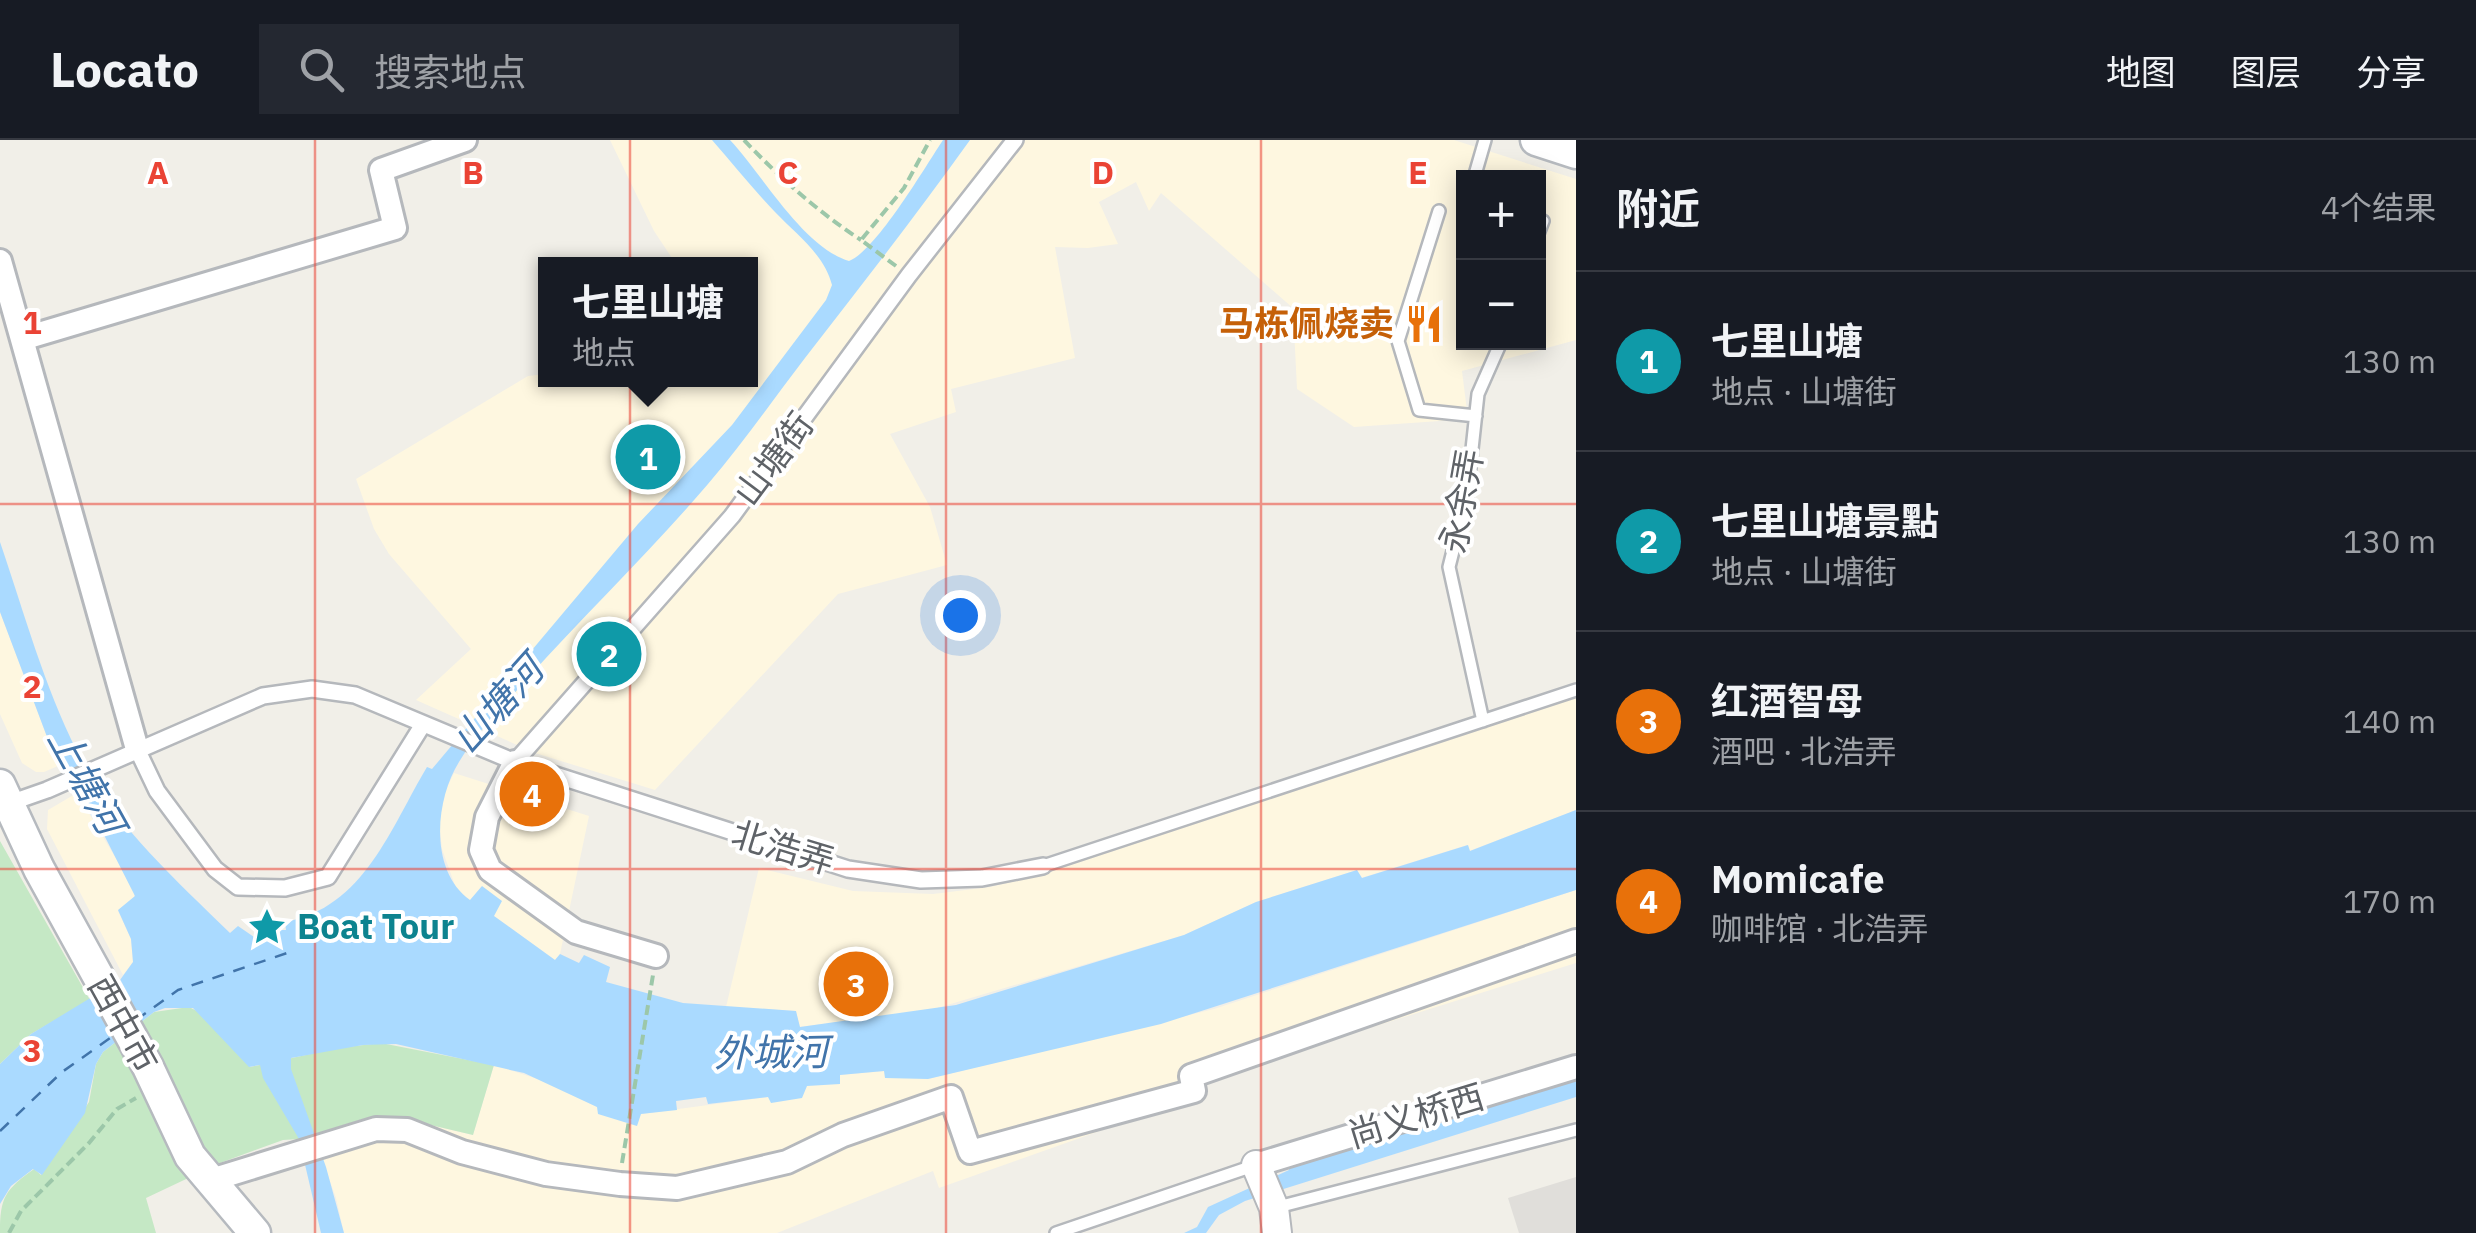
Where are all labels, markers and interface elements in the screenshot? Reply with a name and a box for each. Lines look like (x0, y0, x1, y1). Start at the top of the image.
search box (259, 24, 959, 114)
text: Locato (50, 38, 199, 100)
icon: search (294, 42, 349, 97)
text: 搜索地点 (374, 47, 526, 96)
text: 地图 (2106, 49, 2176, 95)
text: 图层 (2231, 49, 2301, 95)
text: 分享 (2356, 49, 2426, 95)
text: A (147, 151, 169, 193)
text: B (462, 151, 484, 193)
text: C (778, 151, 798, 193)
text: D (1092, 151, 1114, 193)
text: E (1408, 151, 1428, 193)
map controls (1456, 170, 1546, 350)
button: + (1456, 170, 1546, 260)
text: 附近 (1616, 181, 1700, 236)
text: 4个结果 (2321, 186, 2436, 228)
popup (538, 257, 758, 387)
button: − (1456, 260, 1546, 350)
text: 七里山塘 (572, 277, 724, 326)
place label: 马栋佩烧卖 (1219, 300, 1394, 346)
text: 1 (22, 301, 42, 343)
restaurant icon: 马栋佩烧卖 (1403, 303, 1445, 345)
text: 七里山塘 (1711, 316, 1863, 365)
text: 地点 (572, 331, 636, 373)
text: 1 (1639, 340, 1658, 382)
text: 130 m (2343, 340, 2436, 382)
text: 地点 · 山塘街 (1711, 370, 1897, 412)
street label: 山塘街 (723, 403, 823, 514)
pin: 1 (616, 420, 680, 494)
street label: 永余弄 (1429, 445, 1493, 557)
text: 七里山塘景點 (1711, 496, 1939, 545)
text: 2 (1639, 520, 1658, 562)
text: 130 m (2343, 520, 2436, 562)
text: 地点 · 山塘街 (1711, 550, 1897, 592)
your location (935, 590, 986, 641)
pin: 2 (576, 616, 642, 692)
water label: 山塘河 (441, 640, 558, 763)
text: 2 (22, 665, 42, 707)
text: 红酒智母 (1711, 676, 1863, 725)
text: 3 (1639, 700, 1658, 742)
text: 140 m (2343, 700, 2436, 742)
water label: 上塘河 (38, 719, 140, 848)
text: 酒吧 · 北浩弄 (1711, 730, 1897, 772)
pin: 4 (500, 756, 564, 832)
street label: 北浩弄 (726, 810, 840, 884)
text: Momicafe (1711, 854, 1885, 903)
text: 4 (1639, 880, 1658, 922)
text: 170 m (2343, 880, 2436, 922)
place label: Boat Tour (297, 903, 454, 949)
place icon: Boat Tour (246, 906, 288, 948)
text: 咖啡馆 · 北浩弄 (1711, 907, 1929, 949)
pin: 3 (824, 946, 888, 1022)
street label: 西中市 (78, 966, 169, 1081)
water label: 外城河 (714, 1026, 835, 1077)
text: 3 (22, 1029, 42, 1071)
street label: 尚义桥西 (1342, 1073, 1489, 1158)

